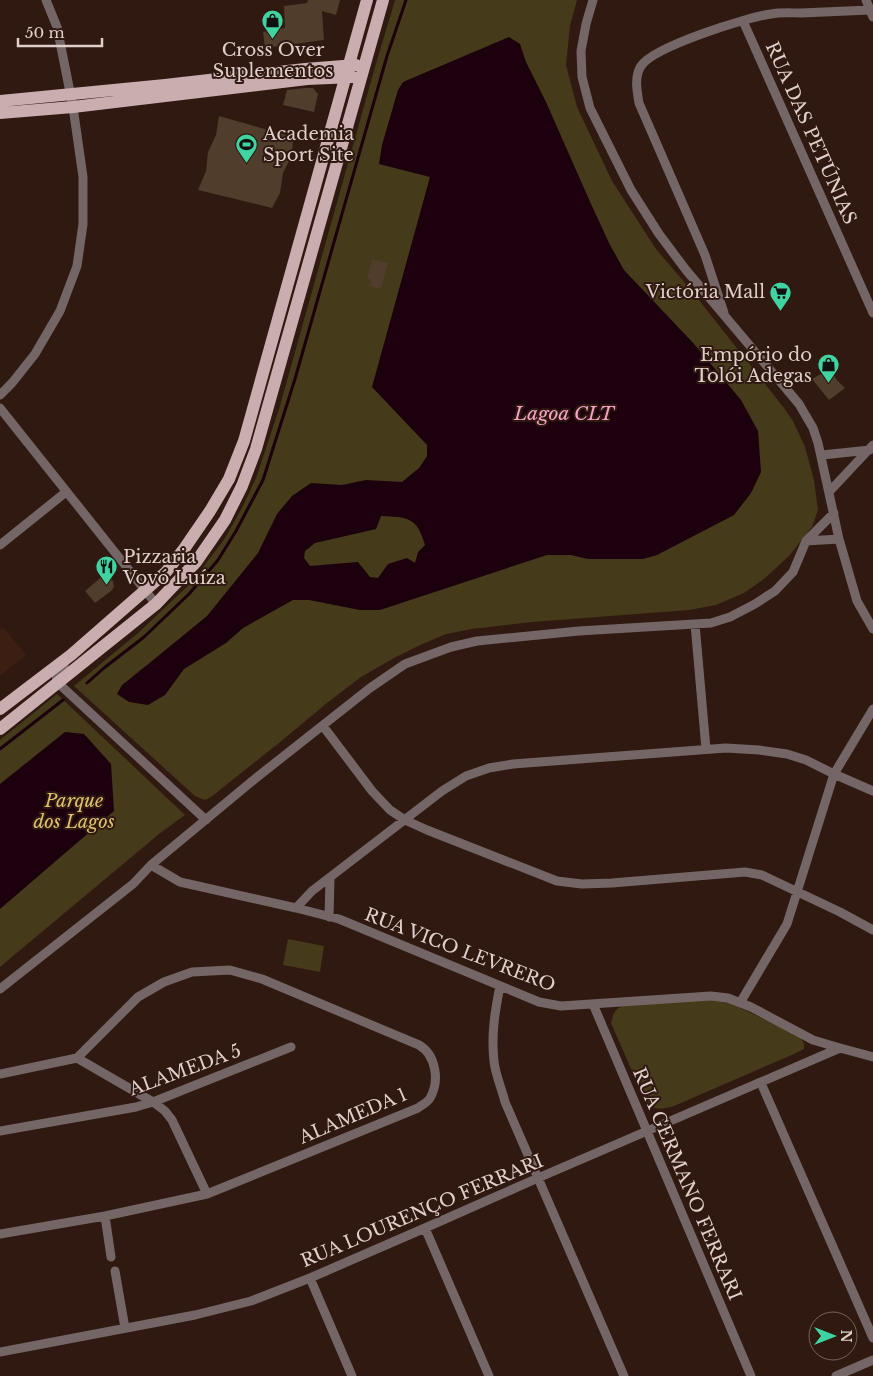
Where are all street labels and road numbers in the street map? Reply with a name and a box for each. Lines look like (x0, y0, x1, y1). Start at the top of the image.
street label: RUA DAS PETÚNIAS (761, 38, 862, 228)
street label: RUA VICO LEVRERO (362, 903, 558, 997)
street label: ALAMEDA 5 (125, 1040, 244, 1101)
street label: RUA GERMANO FERRARI (628, 1064, 746, 1304)
street label: ALAMEDA 1 (295, 1083, 410, 1149)
street label: RUA LOURENÇO FERRARI (298, 1150, 546, 1272)

